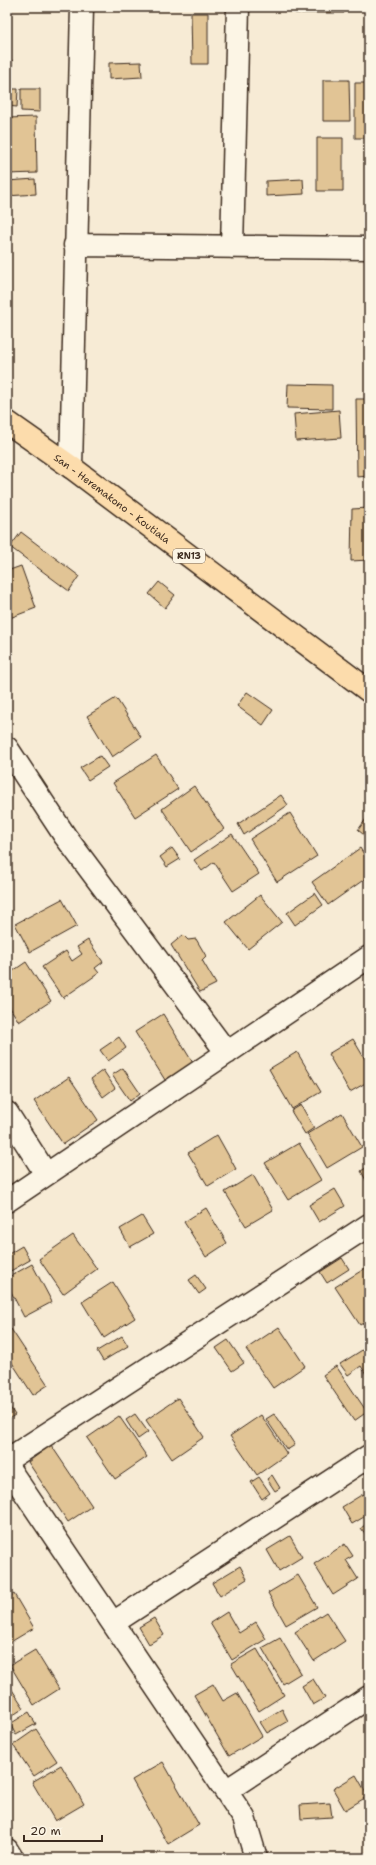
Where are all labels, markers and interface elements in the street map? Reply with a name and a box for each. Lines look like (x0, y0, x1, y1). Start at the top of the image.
street label: San - Heremakono - Koutiala (51, 451, 173, 547)
road number: RN13 (173, 549, 205, 563)
scale bar (24, 1817, 102, 1843)
text: 20 m (30, 1823, 61, 1839)

